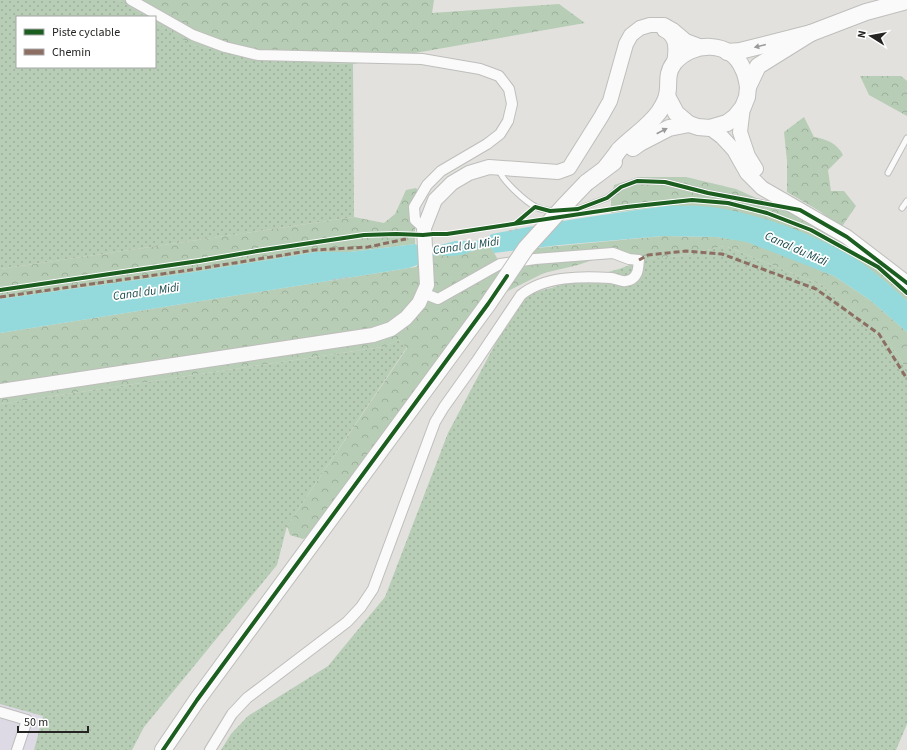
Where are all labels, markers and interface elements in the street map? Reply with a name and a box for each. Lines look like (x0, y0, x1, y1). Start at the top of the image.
legend (16, 16, 156, 68)
north arrow (851, 16, 891, 56)
text: Piste cyclable (52, 24, 120, 41)
text: N (854, 29, 870, 39)
one-way arrow (753, 43, 765, 49)
text: Chemin (52, 44, 91, 61)
one-way arrow (657, 128, 668, 134)
water label: Canal du Midi (762, 228, 830, 270)
water label: Canal du Midi (432, 233, 500, 259)
water label: Canal du Midi (112, 279, 180, 305)
scale bar (18, 708, 88, 734)
text: 50 m (24, 714, 48, 731)

